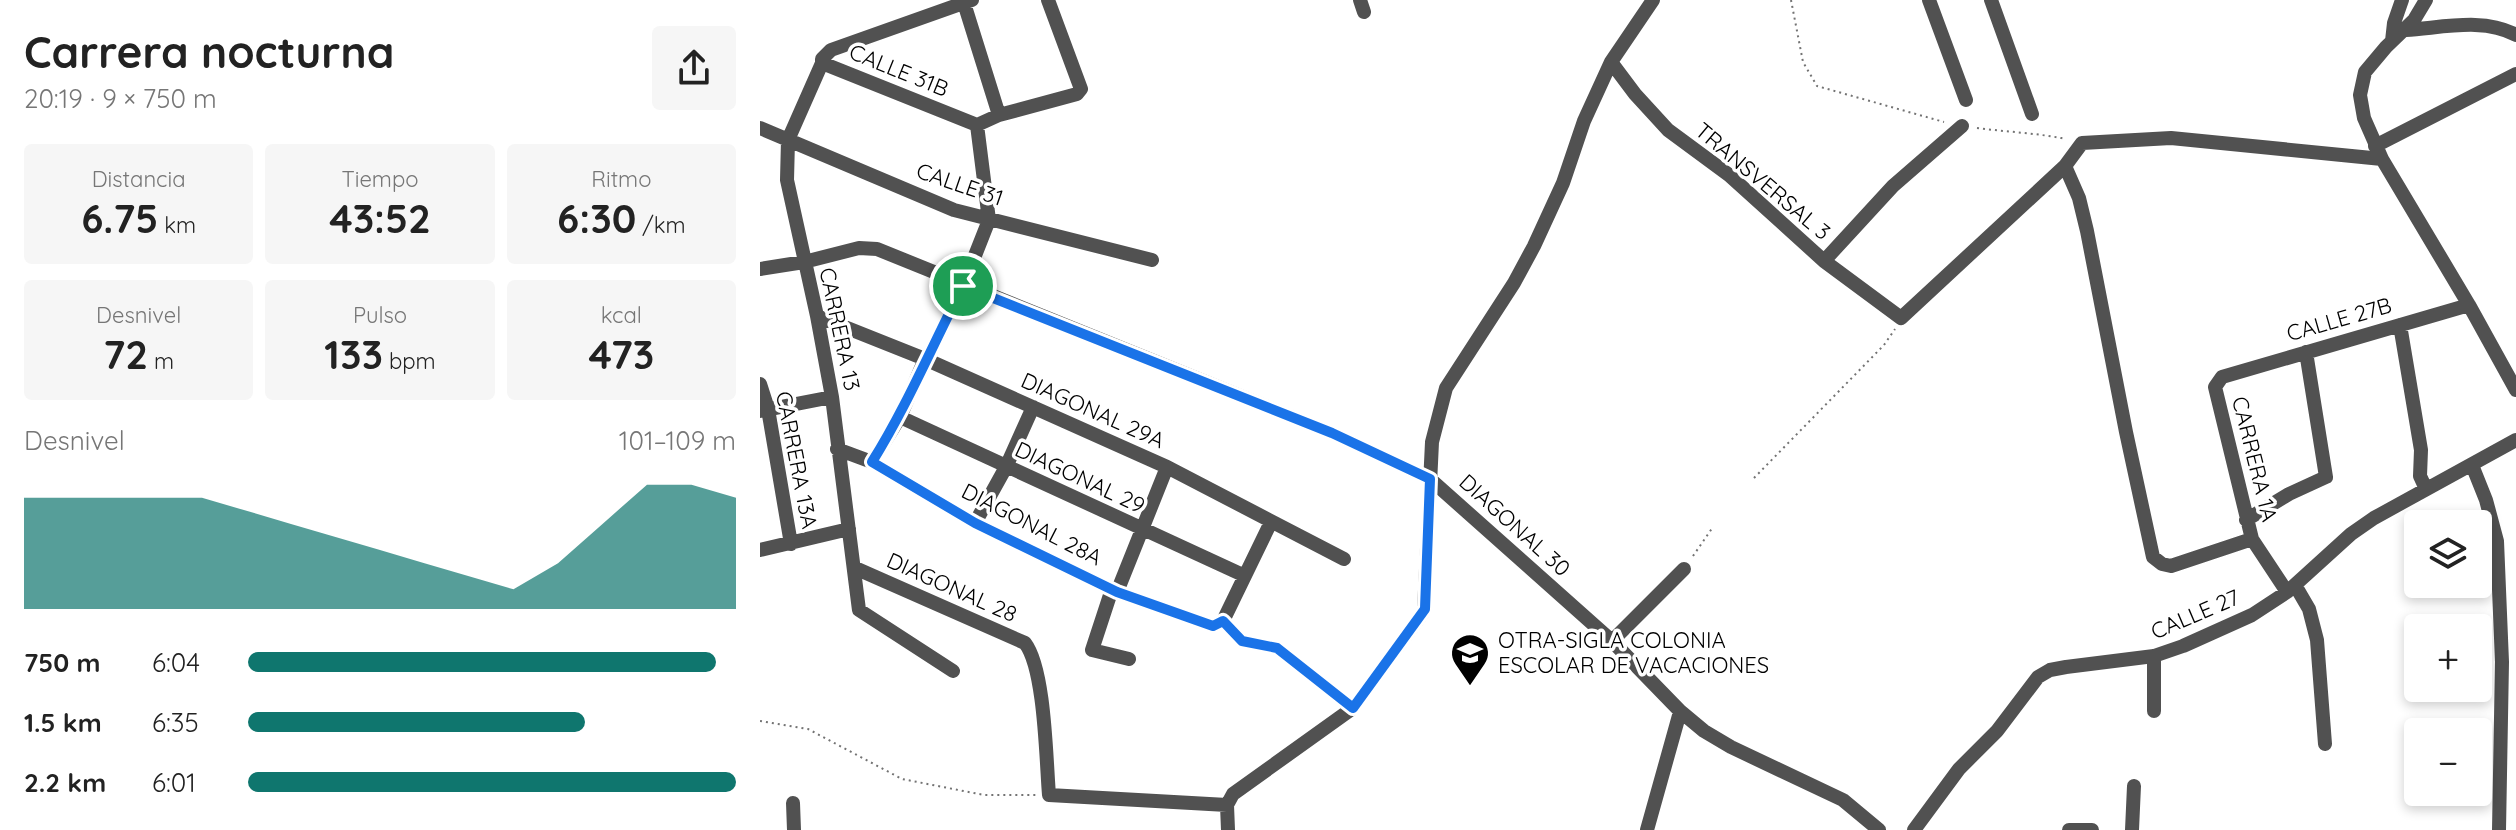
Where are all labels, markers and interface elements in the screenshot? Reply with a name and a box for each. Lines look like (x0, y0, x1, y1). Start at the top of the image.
text: Carrera nocturna (24, 24, 394, 79)
button: share (652, 26, 736, 110)
street label: CALLE 31B (845, 37, 953, 103)
text: 20:19 · 9 × 750 m (24, 82, 217, 115)
street label: TRANSVERSAL 3 (1690, 116, 1836, 246)
street label: CALLE 31 (913, 156, 1007, 212)
text: Distancia (92, 165, 186, 193)
text: Tiempo (341, 165, 419, 193)
text: Ritmo (591, 165, 651, 193)
text: 6.75 (81, 193, 158, 243)
text: 43:52 (329, 193, 431, 243)
text: 6:30 (557, 193, 636, 243)
text: km (158, 211, 196, 239)
text: /km (636, 211, 686, 239)
pin (929, 252, 997, 320)
icon: arrive (941, 264, 985, 308)
street label: CARRERA 13 (813, 265, 867, 393)
street label: CALLE 27B (2283, 291, 2395, 347)
text: Desnivel (96, 301, 181, 329)
text: Pulso (353, 301, 407, 329)
text: kcal (601, 301, 642, 329)
text: 72 (103, 329, 148, 379)
text: 133 (324, 329, 383, 379)
text: 473 (588, 329, 654, 379)
text: m (148, 347, 174, 375)
text: bpm (383, 347, 436, 375)
street label: DIAGONAL 29A (1017, 366, 1169, 454)
street label: CARRERA 13A (770, 389, 824, 531)
street label: CARRERA 1A (2226, 394, 2284, 524)
text: Desnivel (24, 424, 125, 457)
text: 101–109 m (619, 424, 736, 457)
street label: DIAGONAL 29 (1011, 435, 1149, 519)
street label: DIAGONAL 30 (1454, 468, 1576, 582)
street label: DIAGONAL 28A (957, 477, 1107, 571)
map controls (2404, 510, 2492, 806)
button: layers (2404, 510, 2492, 598)
street label: DIAGONAL 28 (883, 546, 1021, 628)
street label: CALLE 27 (2146, 583, 2244, 645)
button: + (2404, 614, 2492, 702)
place label: OTRA-SIGLA COLONIA ESCOLAR DE VACACIONES (1498, 626, 1769, 679)
school or university icon: OTRA-SIGLA COLONIA ESCOLAR DE VACACIONES (1449, 632, 1491, 687)
text: 750 m (24, 646, 100, 679)
text: 6:04 (152, 646, 200, 679)
text: 1.5 km (24, 706, 102, 739)
text: 6:35 (152, 706, 199, 739)
button: − (2404, 718, 2492, 806)
text: 2.2 km (24, 766, 106, 799)
text: 6:01 (152, 766, 196, 799)

